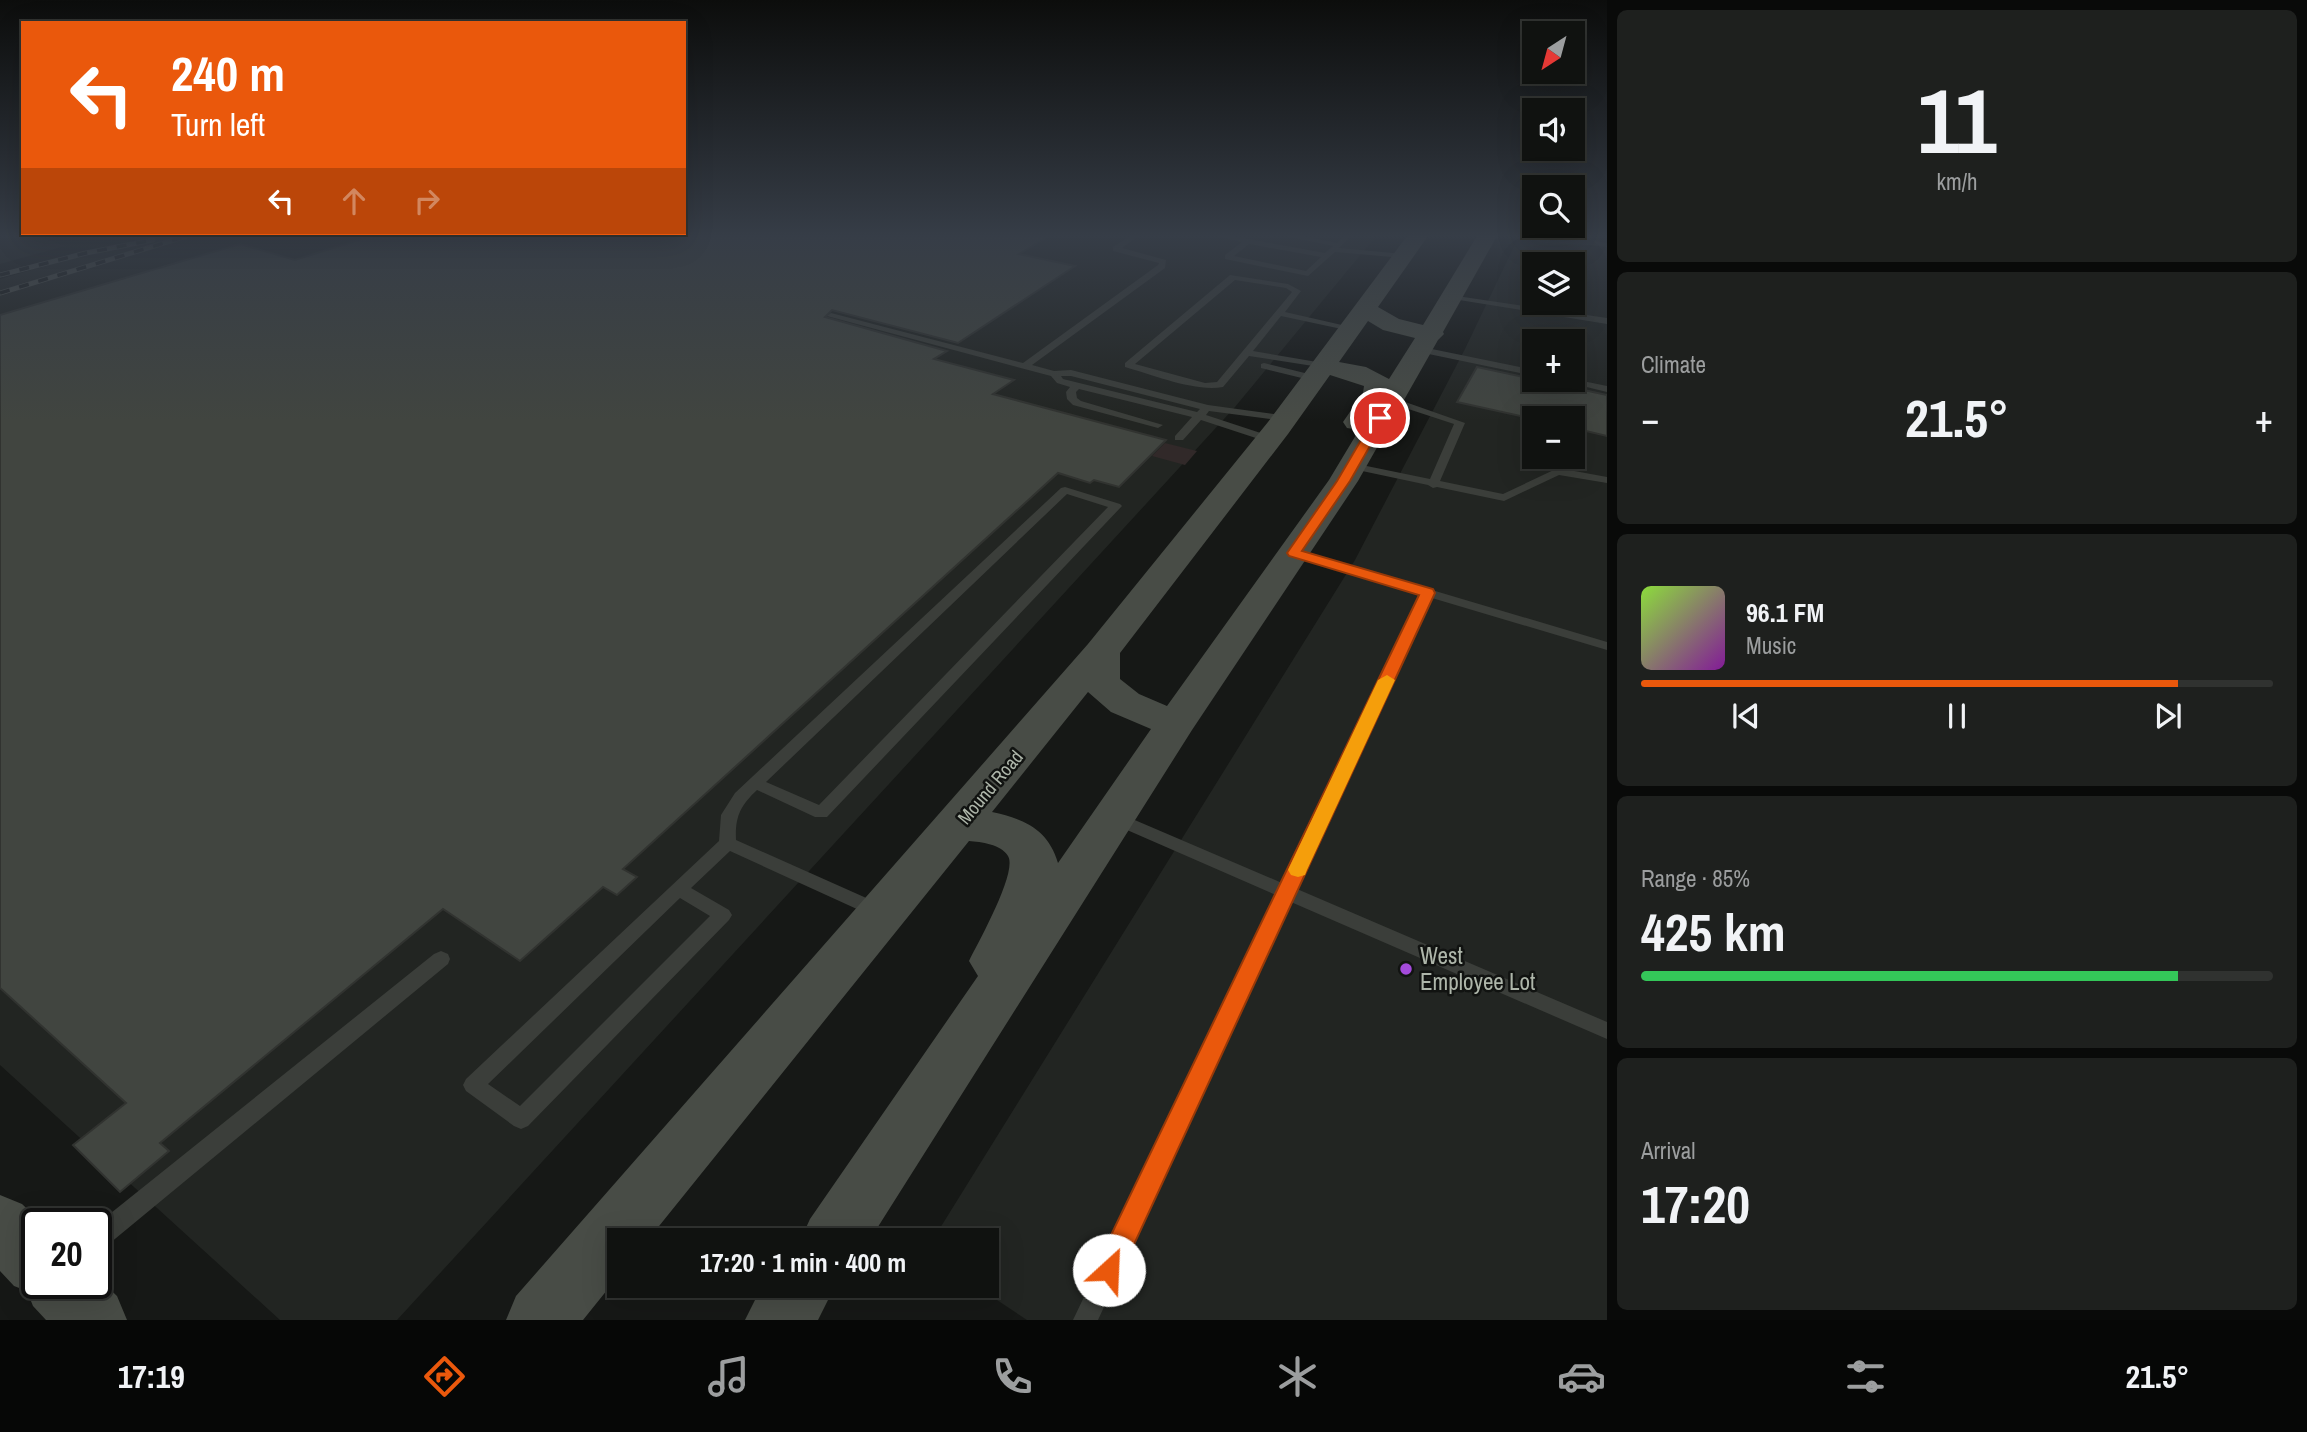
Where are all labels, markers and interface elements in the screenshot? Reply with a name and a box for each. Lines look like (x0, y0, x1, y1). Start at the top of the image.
north arrow (1522, 21, 1586, 84)
map controls (1522, 21, 1585, 469)
text: 240 m (171, 40, 285, 106)
icon: left (56, 49, 147, 140)
text: 11 (1918, 59, 1996, 181)
button: sound (1522, 98, 1585, 161)
text: Turn left (171, 103, 265, 146)
text: km/h (1937, 166, 1977, 197)
button: search (1522, 175, 1585, 238)
icon: left (262, 182, 300, 220)
icon: ahead (335, 182, 373, 220)
icon: right (408, 182, 446, 220)
button: layers (1522, 252, 1585, 315)
button: + (1522, 329, 1585, 392)
text: Climate (1641, 349, 1706, 380)
text: 21.5° (1905, 383, 2009, 453)
pin (1350, 388, 1410, 448)
text: − (1641, 393, 1659, 444)
text: + (2255, 393, 2273, 444)
icon: arrive (1361, 399, 1399, 437)
button: − (1522, 406, 1585, 469)
text: 96.1 FM (1746, 595, 1824, 630)
text: Music (1746, 630, 1796, 661)
icon: previous (1727, 697, 1765, 735)
icon: pause (1938, 697, 1976, 735)
icon: next (2149, 697, 2187, 735)
street label: Mound Road (951, 744, 1029, 830)
text: Range · 85% (1641, 863, 1750, 894)
text: 425 km (1641, 897, 1786, 967)
place label: West Employee Lot (1420, 940, 1535, 997)
marker: West Employee Lot (1398, 961, 1414, 977)
text: Arrival (1641, 1135, 1696, 1166)
text: 17:20 (1641, 1169, 1750, 1239)
speed limit sign: 20 (21, 1208, 112, 1299)
position arrow (1072, 1233, 1146, 1307)
text: 17:20 · 1 min · 400 m (700, 1245, 906, 1280)
icon: directions (420, 1352, 469, 1401)
icon: music (704, 1352, 753, 1401)
icon: phone (988, 1352, 1037, 1401)
icon: climate (1273, 1352, 1322, 1401)
icon: car (1557, 1352, 1606, 1401)
icon: filters (1841, 1352, 1890, 1401)
text: 17:19 (118, 1355, 185, 1398)
text: 21.5° (2125, 1355, 2189, 1398)

